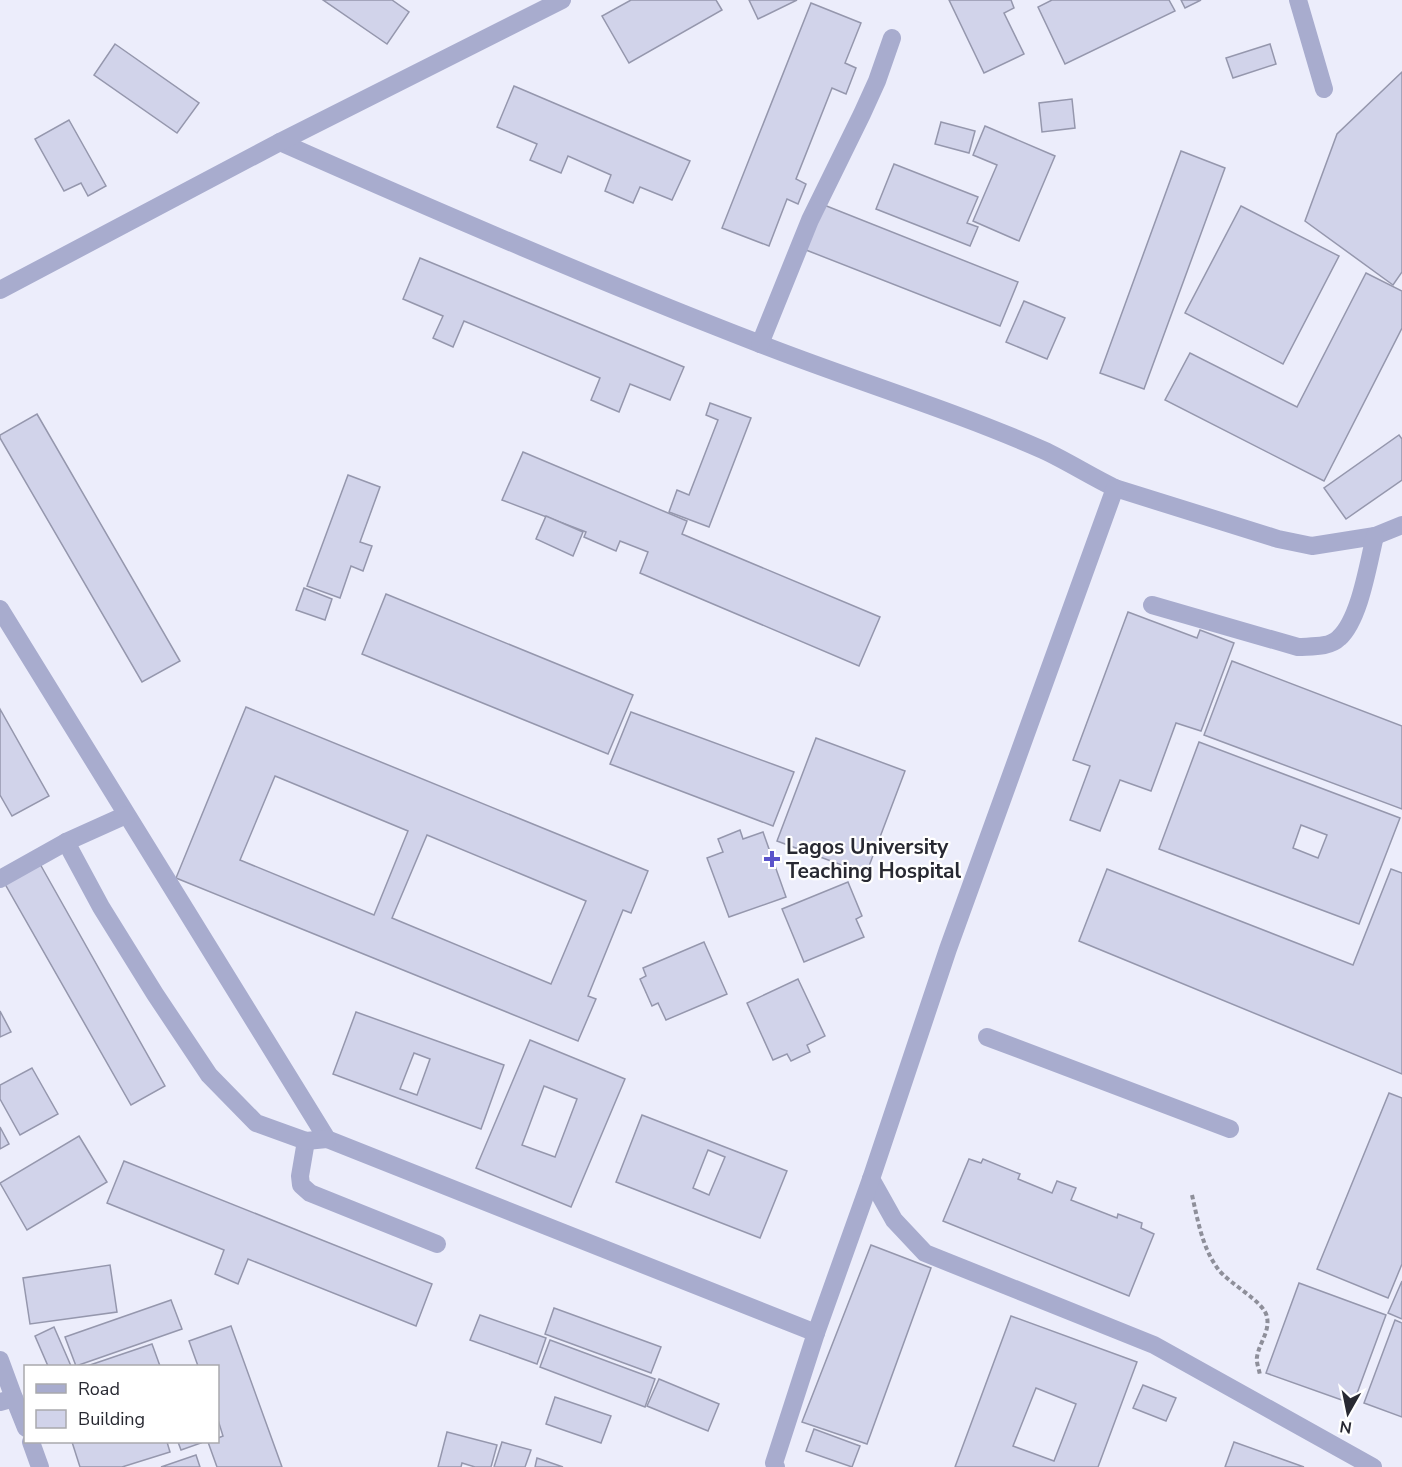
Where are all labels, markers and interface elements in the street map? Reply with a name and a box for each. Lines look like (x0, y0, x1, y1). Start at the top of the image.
place label: Lagos University Teaching Hospital (786, 833, 962, 885)
marker: Lagos University Teaching Hospital (763, 850, 781, 868)
legend (24, 1365, 219, 1443)
text: Road (78, 1377, 120, 1401)
north arrow (1318, 1383, 1378, 1443)
text: Building (78, 1407, 145, 1431)
text: N (1338, 1415, 1353, 1439)

